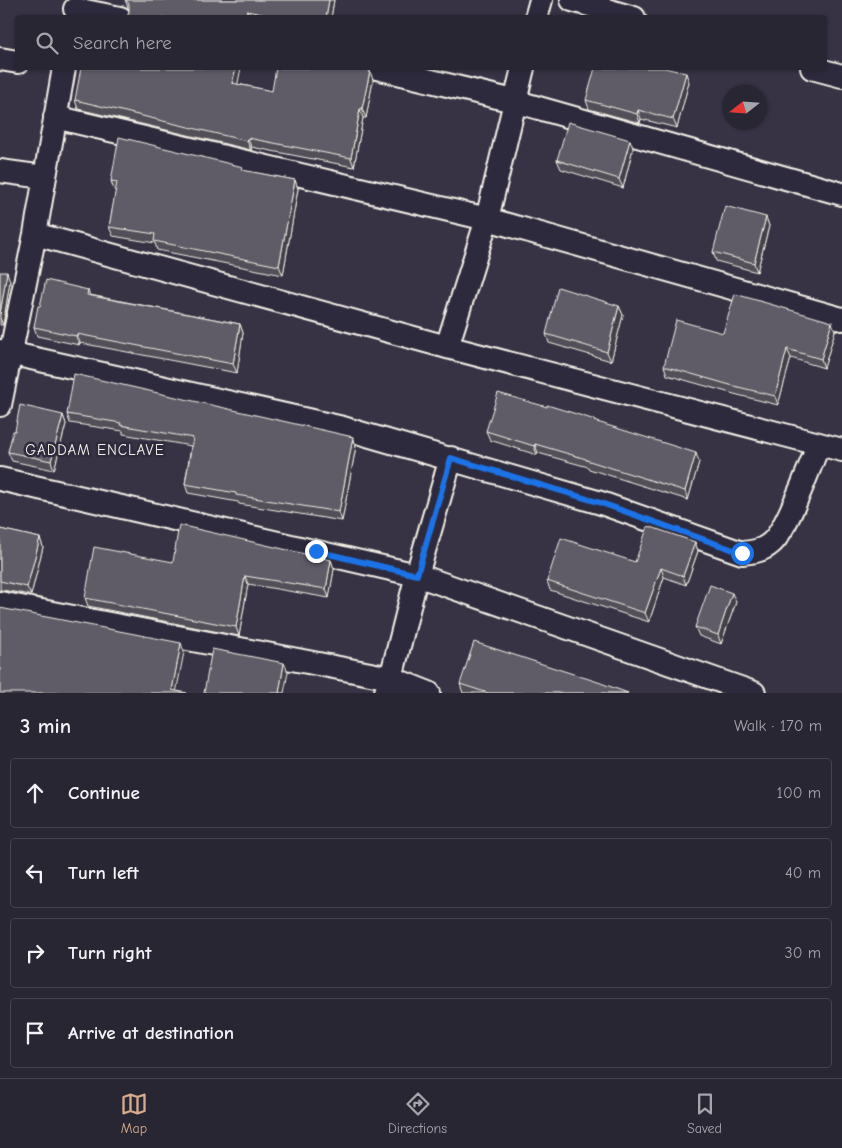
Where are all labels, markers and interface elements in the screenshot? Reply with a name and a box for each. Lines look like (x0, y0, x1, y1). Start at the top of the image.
search box (15, 15, 827, 70)
icon: search (33, 29, 61, 57)
text: Search here (73, 32, 172, 54)
north arrow (722, 85, 767, 130)
district label: GADDAM ENCLAVE (25, 441, 165, 459)
route end (305, 540, 328, 563)
route start (731, 542, 754, 565)
text: 3 min (20, 714, 71, 738)
text: Walk · 170 m (734, 717, 822, 735)
icon: ahead (21, 779, 49, 807)
text: Continue (68, 782, 140, 804)
text: 100 m (777, 784, 821, 802)
icon: left (21, 859, 49, 887)
text: Turn left (68, 862, 139, 884)
text: 40 m (785, 864, 821, 882)
icon: right (21, 939, 49, 967)
text: Turn right (68, 942, 152, 964)
text: 30 m (785, 944, 821, 962)
icon: arrive (21, 1019, 49, 1047)
text: Arrive at destination (68, 1022, 234, 1044)
tab: Map (120, 1090, 148, 1137)
tab: Directions (388, 1090, 447, 1137)
tab: Saved (687, 1090, 722, 1137)

